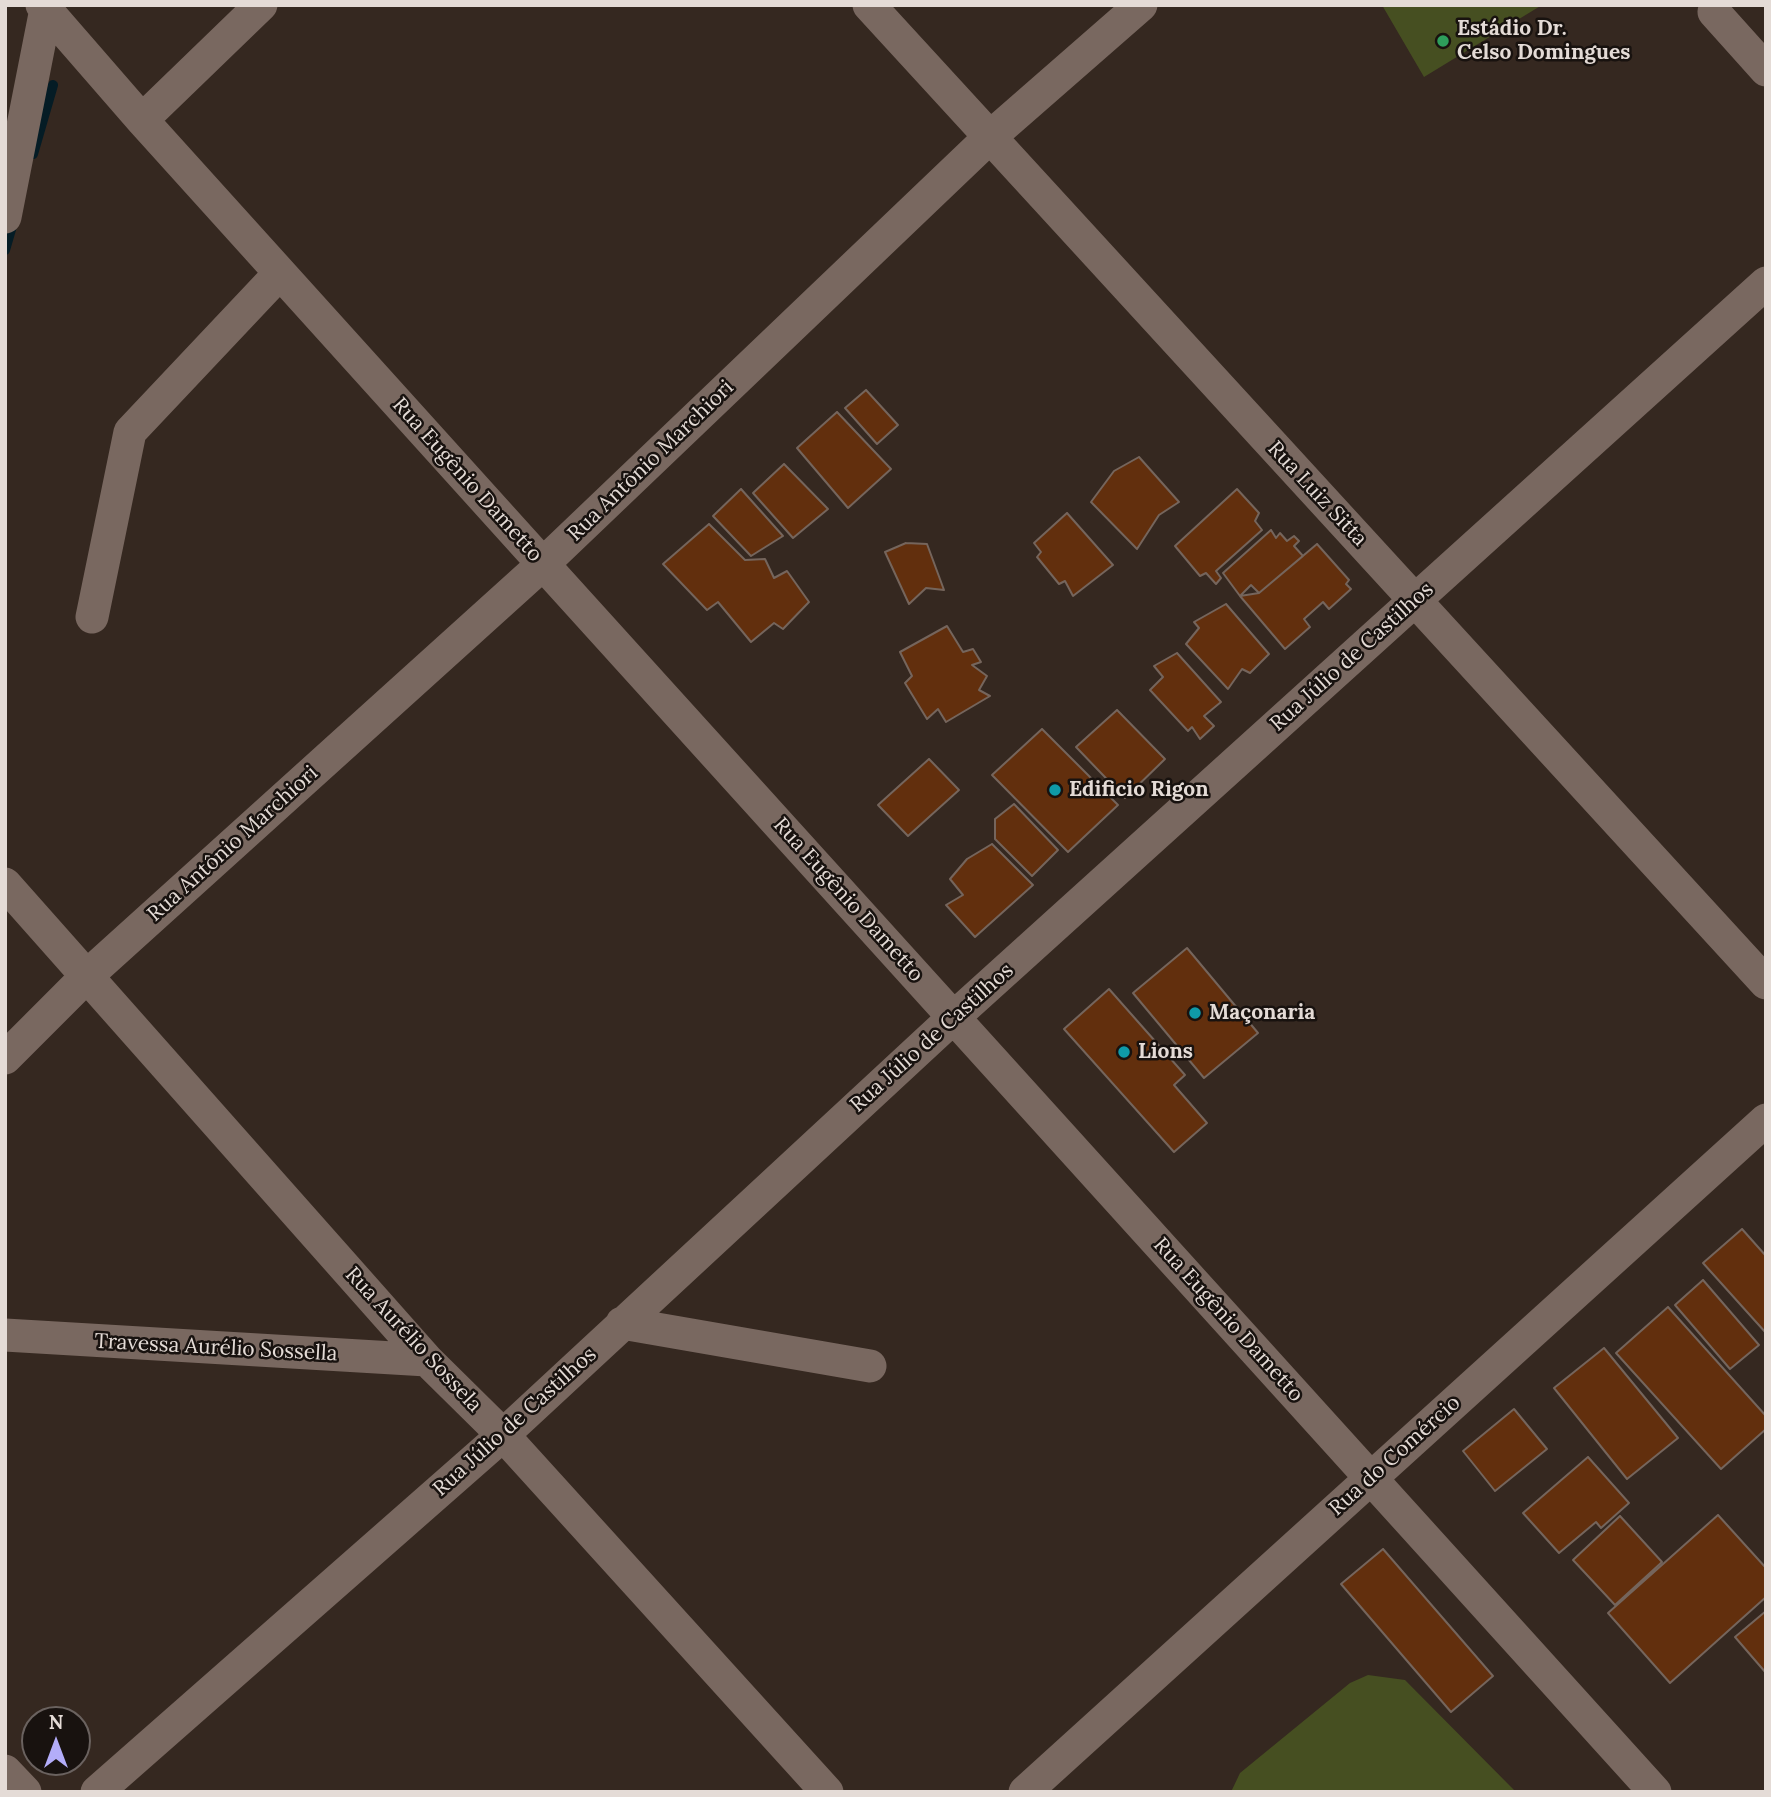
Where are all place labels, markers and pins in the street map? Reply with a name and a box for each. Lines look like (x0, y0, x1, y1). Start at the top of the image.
place label: Estádio Dr. Celso Domingues (1457, 16, 1630, 66)
marker: Estádio Dr. Celso Domingues (1435, 33, 1451, 49)
place label: Edificio Rigon (1069, 777, 1209, 803)
marker: Edificio Rigon (1047, 782, 1063, 798)
place label: Maçonaria (1209, 1000, 1315, 1026)
marker: Maçonaria (1187, 1005, 1203, 1021)
place label: Lions (1138, 1039, 1193, 1065)
marker: Lions (1116, 1044, 1132, 1060)

